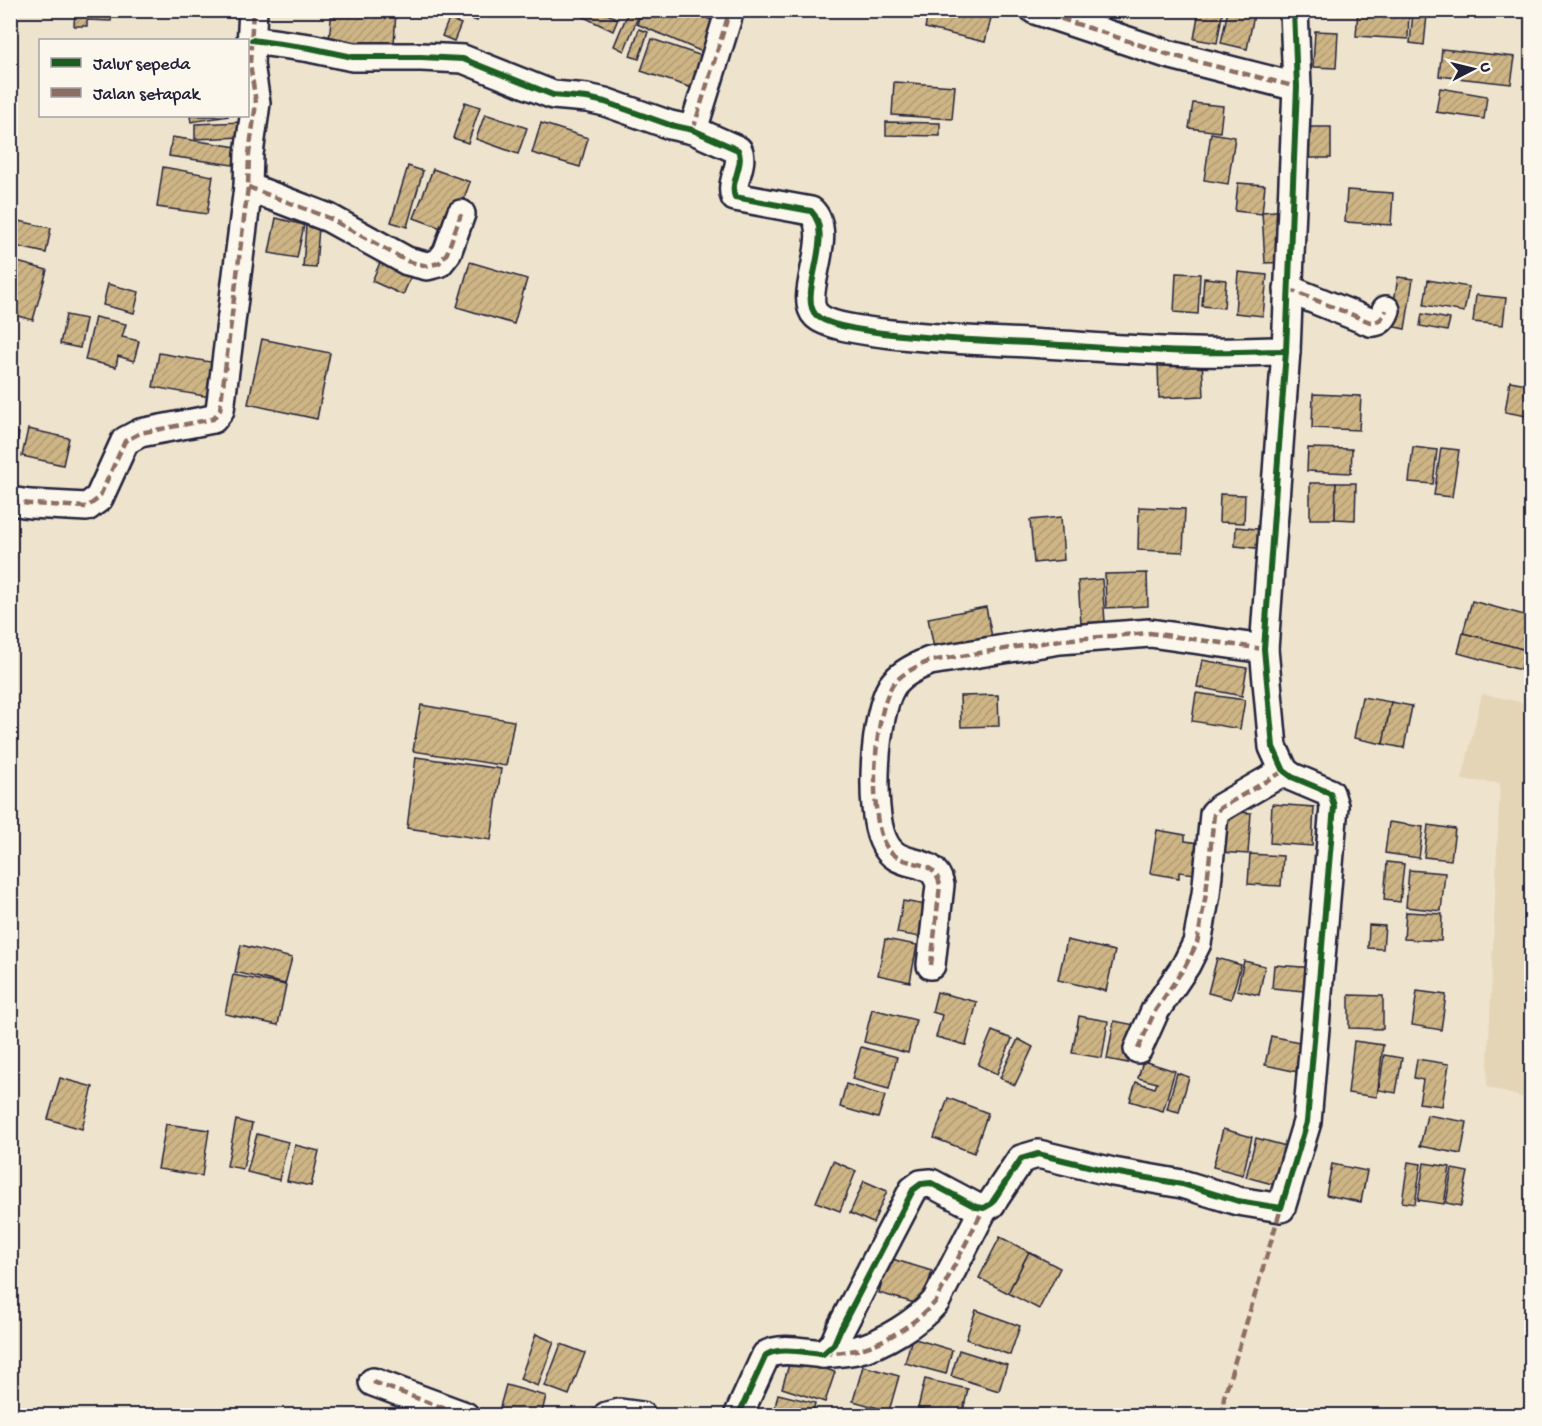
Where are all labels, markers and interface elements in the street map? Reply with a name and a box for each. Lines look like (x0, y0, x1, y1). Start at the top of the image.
legend (39, 39, 249, 117)
north arrow (1443, 39, 1503, 99)
text: Jalur sepeda (93, 55, 191, 76)
text: U (1474, 62, 1494, 74)
text: Jalan setapak (93, 85, 201, 106)

